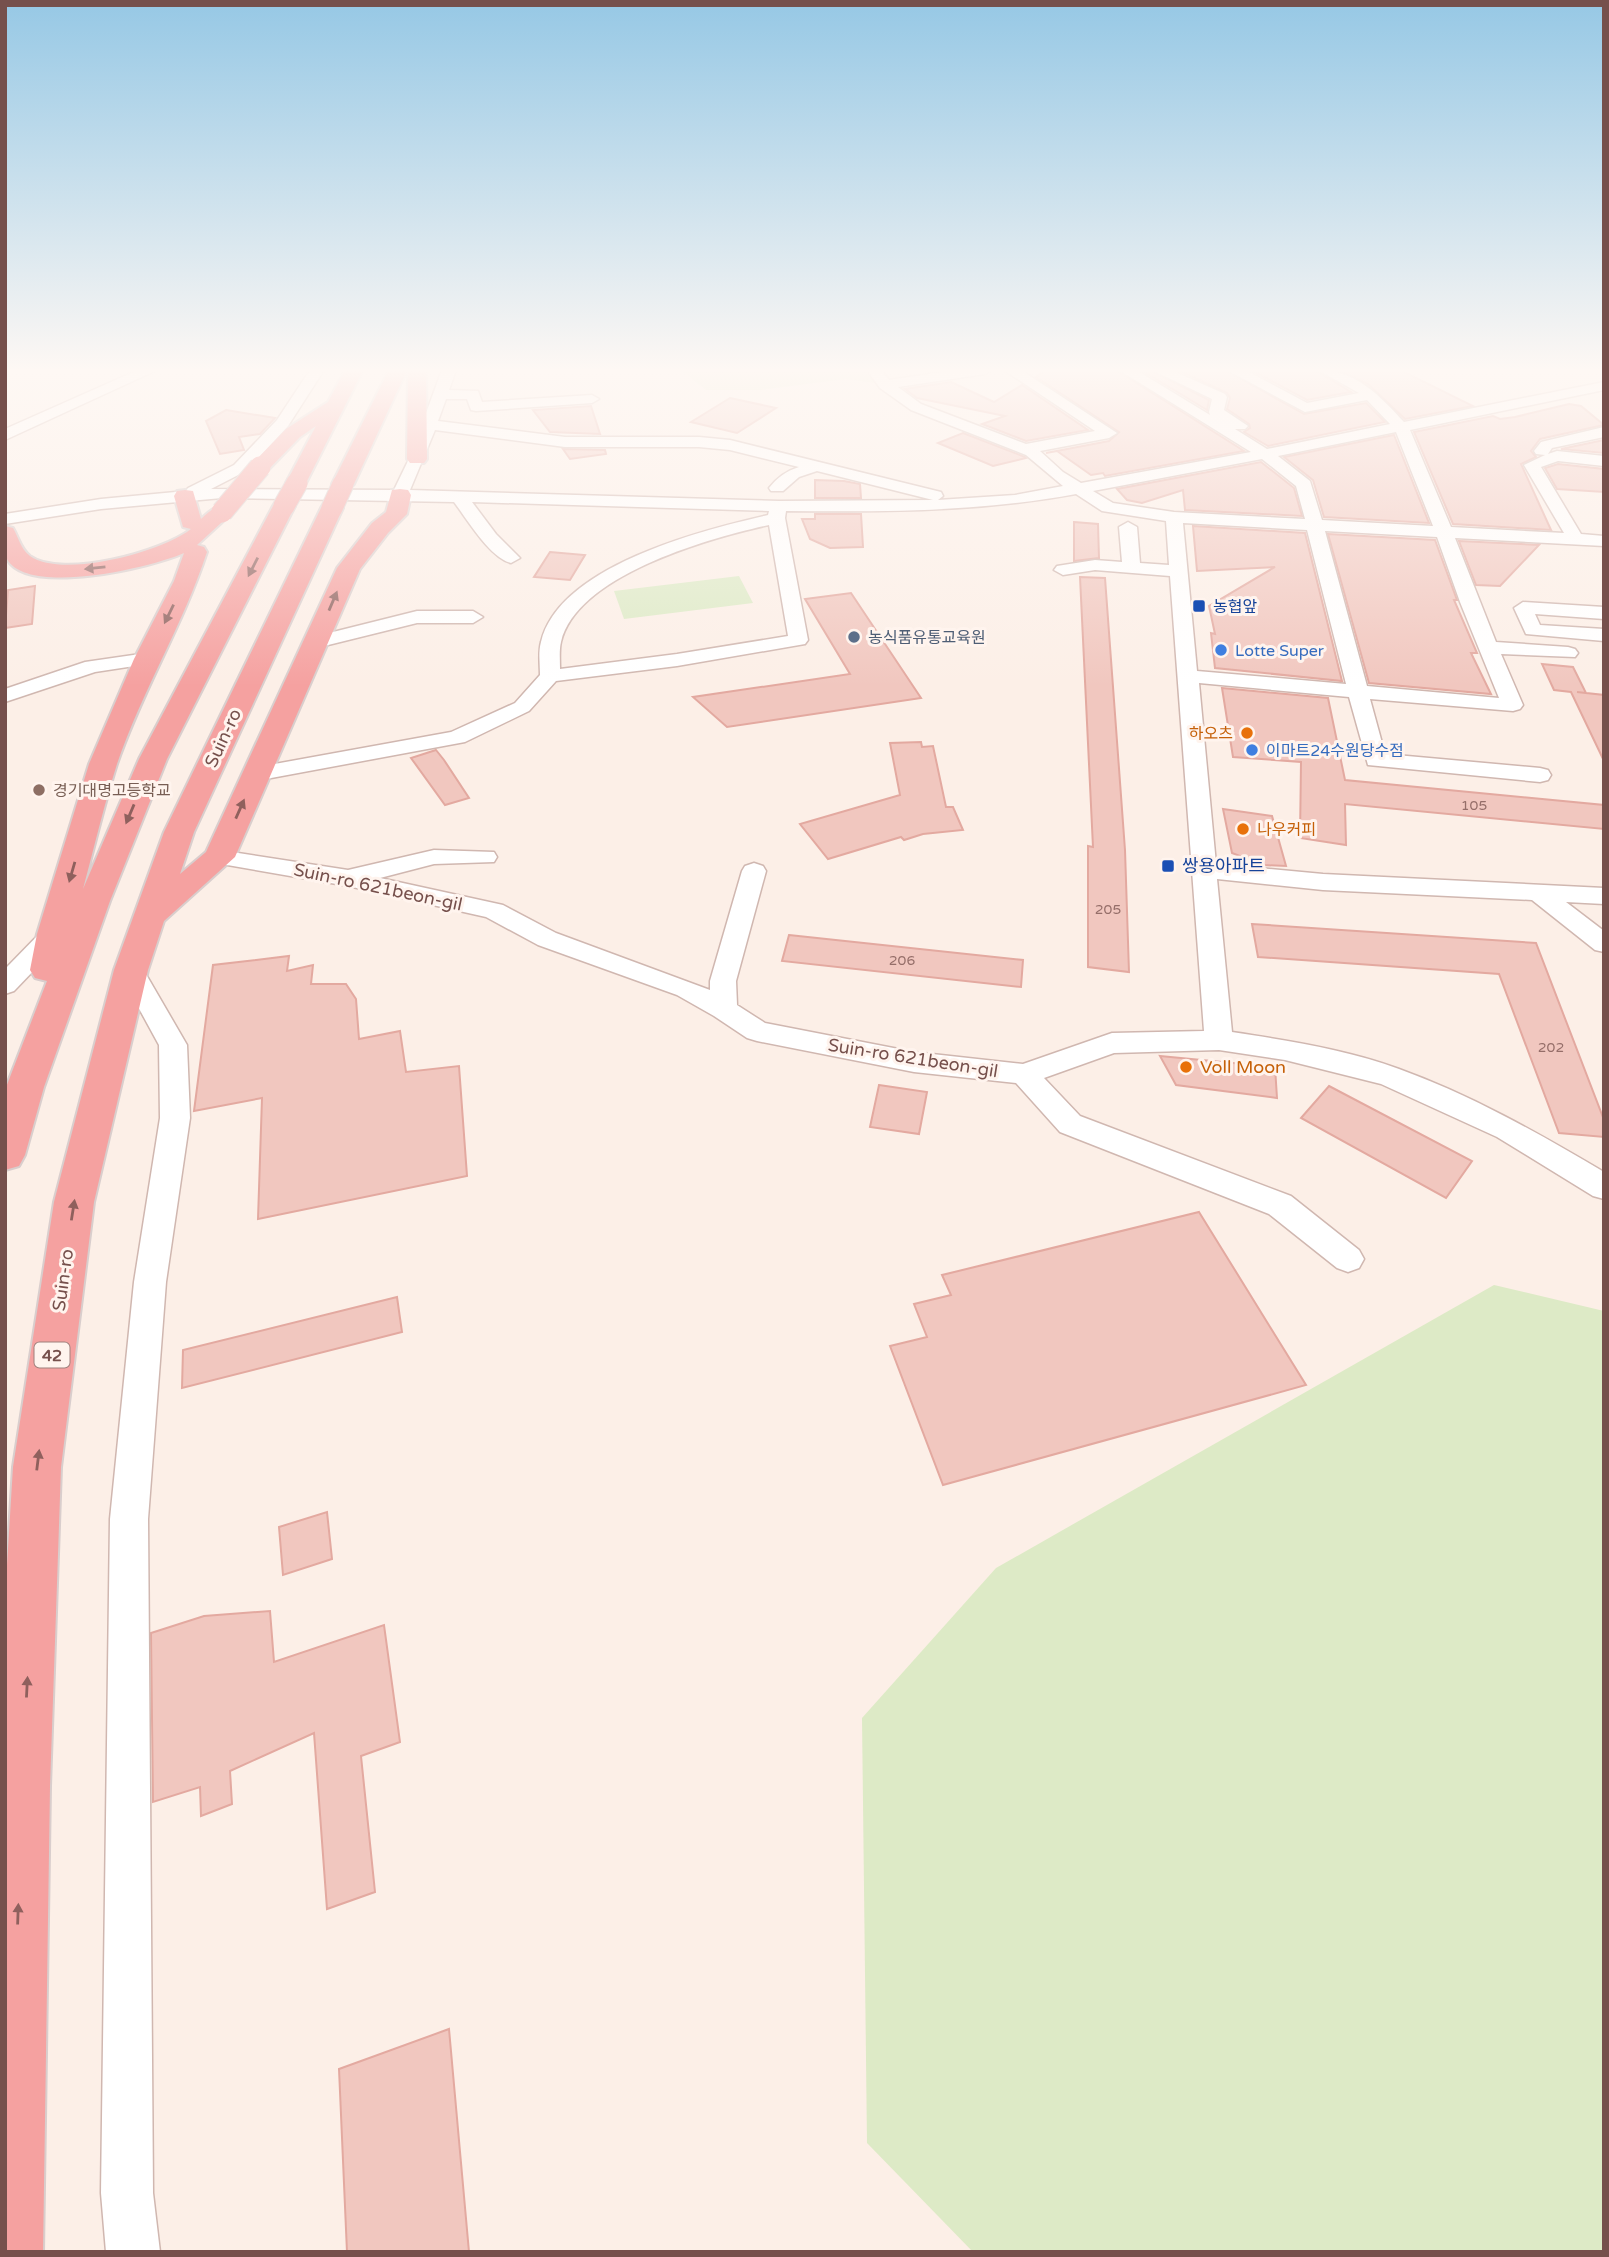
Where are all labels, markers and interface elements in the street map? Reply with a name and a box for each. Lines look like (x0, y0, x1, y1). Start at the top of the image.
one-way arrow (247, 557, 259, 577)
one-way arrow (84, 563, 106, 574)
one-way arrow (327, 591, 339, 611)
place label: 농협앞 (1213, 597, 1257, 617)
marker: 농협앞 (1191, 598, 1207, 614)
one-way arrow (164, 604, 175, 624)
place label: 농식품유통교육원 (868, 628, 986, 648)
marker: 농식품유통교육원 (846, 629, 862, 645)
place label: Lotte Super (1235, 641, 1325, 661)
marker: Lotte Super (1213, 642, 1229, 658)
street label: Suin-ro (200, 705, 246, 771)
place label: 하오츠 (1189, 724, 1233, 744)
marker: 하오츠 (1239, 725, 1255, 741)
place label: 이마트24수원당수점 (1266, 741, 1404, 761)
marker: 이마트24수원당수점 (1244, 742, 1260, 758)
place label: 경기대명고등학교 (53, 781, 171, 801)
marker: 경기대명고등학교 (31, 782, 47, 798)
house number: 105 (1461, 797, 1487, 814)
one-way arrow (234, 799, 246, 819)
one-way arrow (125, 804, 136, 825)
place label: 나우커피 (1257, 820, 1316, 840)
marker: 나우커피 (1235, 821, 1251, 837)
place label: 쌍용아파트 (1182, 855, 1265, 877)
street label: Suin-ro 621beon-gil (292, 858, 464, 916)
marker: 쌍용아파트 (1160, 858, 1176, 874)
one-way arrow (66, 862, 77, 884)
house number: 205 (1095, 901, 1121, 918)
house number: 206 (889, 952, 915, 969)
street label: Suin-ro 621beon-gil (826, 1034, 1000, 1082)
house number: 202 (1538, 1039, 1564, 1056)
place label: Voll Moon (1200, 1056, 1286, 1078)
marker: Voll Moon (1178, 1059, 1194, 1075)
one-way arrow (68, 1199, 79, 1221)
street label: Suin-ro (48, 1248, 78, 1312)
road number: 42 (34, 1343, 70, 1368)
one-way arrow (32, 1448, 43, 1470)
one-way arrow (21, 1676, 32, 1698)
one-way arrow (13, 1903, 24, 1925)

